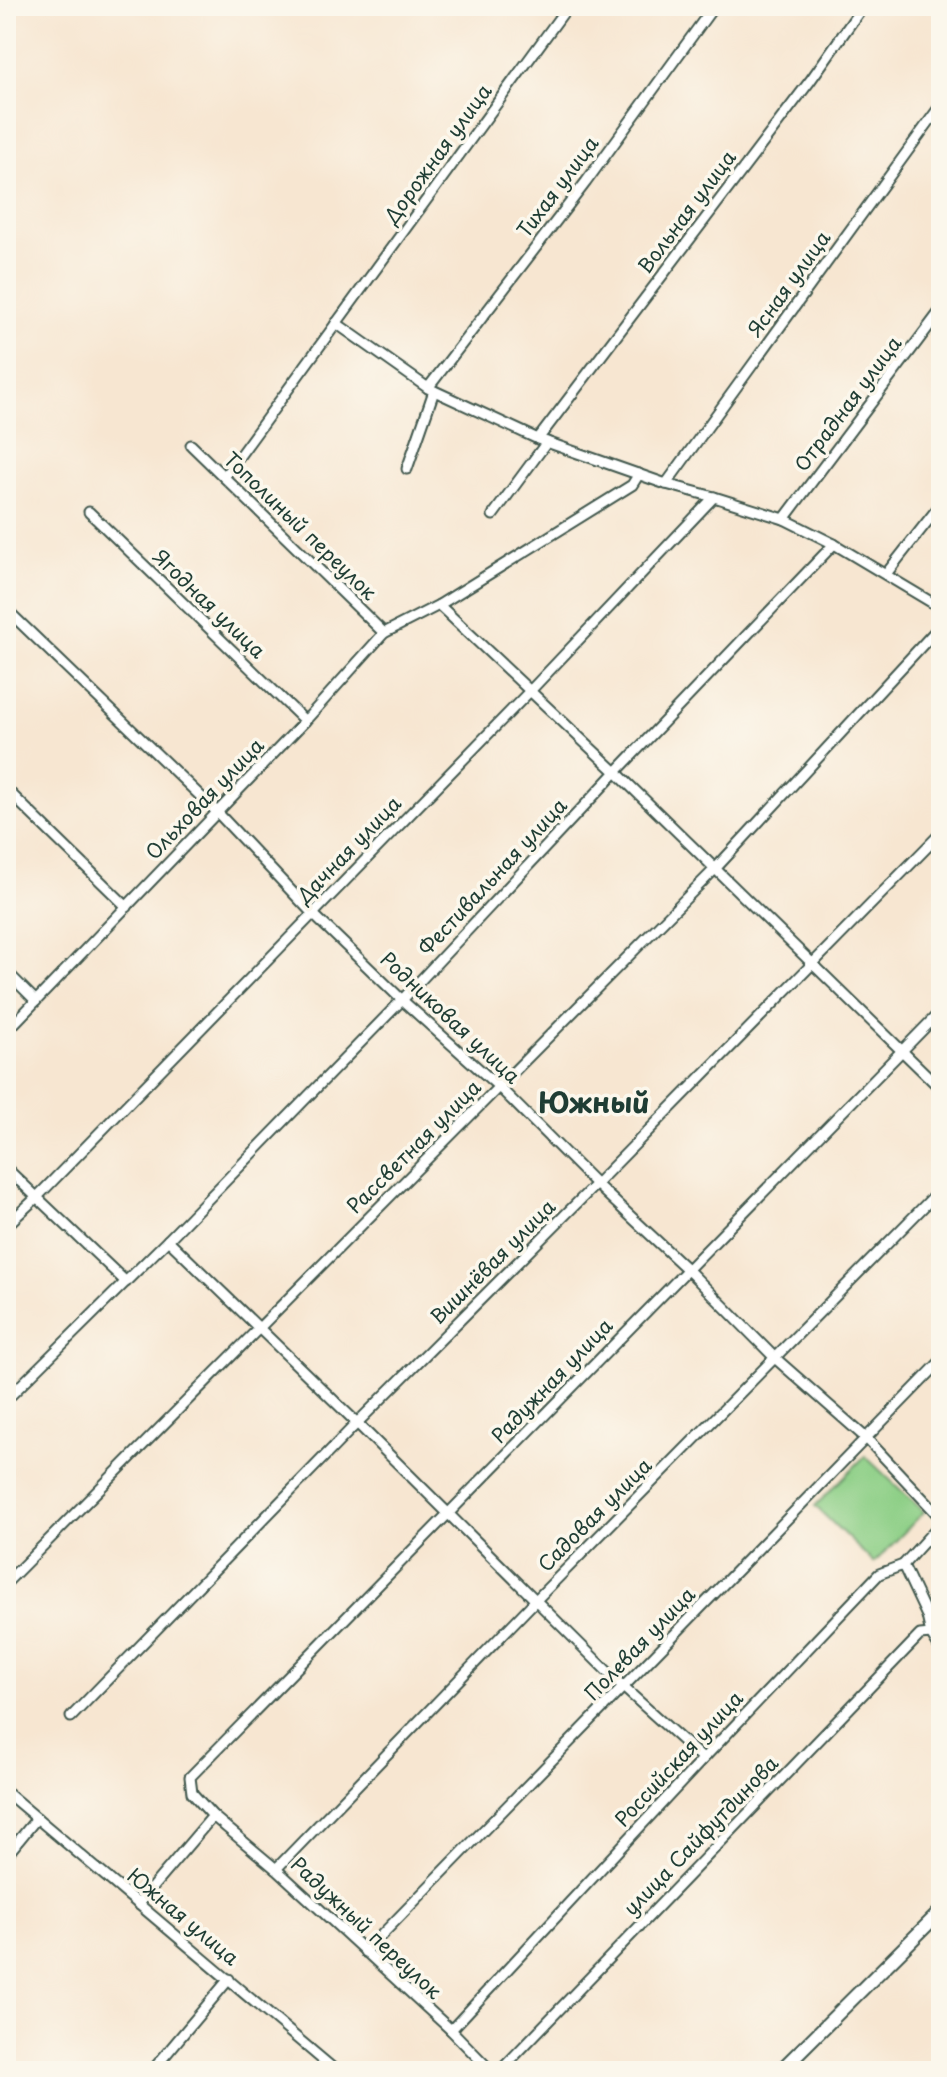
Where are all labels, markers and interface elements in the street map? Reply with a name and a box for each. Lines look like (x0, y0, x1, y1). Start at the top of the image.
street label: Дорожная улица (376, 77, 498, 230)
street label: Тихая улица (509, 129, 606, 243)
street label: Вольная улица (630, 143, 743, 279)
street label: Ясная улица (739, 224, 837, 343)
street label: Отрадная улица (786, 329, 908, 477)
street label: Тополиный переулок (217, 444, 384, 607)
street label: Ягодная улица (147, 542, 273, 665)
street label: Ольховая улица (138, 730, 271, 866)
street label: Дачная улица (288, 788, 408, 911)
street label: Фестивальная улица (411, 790, 574, 962)
street label: Родниковая улица (374, 944, 528, 1091)
street label: Рассветная улица (339, 1072, 488, 1220)
district label: Южный (538, 1080, 650, 1123)
street label: Вишнёвая улица (423, 1192, 562, 1331)
street label: Радужная улица (484, 1311, 619, 1450)
street label: Садовая улица (530, 1450, 658, 1578)
street label: Полевая улица (577, 1579, 702, 1707)
street label: Российская улица (607, 1683, 750, 1833)
street label: улица Сайфутдинова (616, 1748, 785, 1922)
street label: Радужный переулок (284, 1849, 449, 2005)
street label: Южная улица (121, 1861, 246, 1972)

